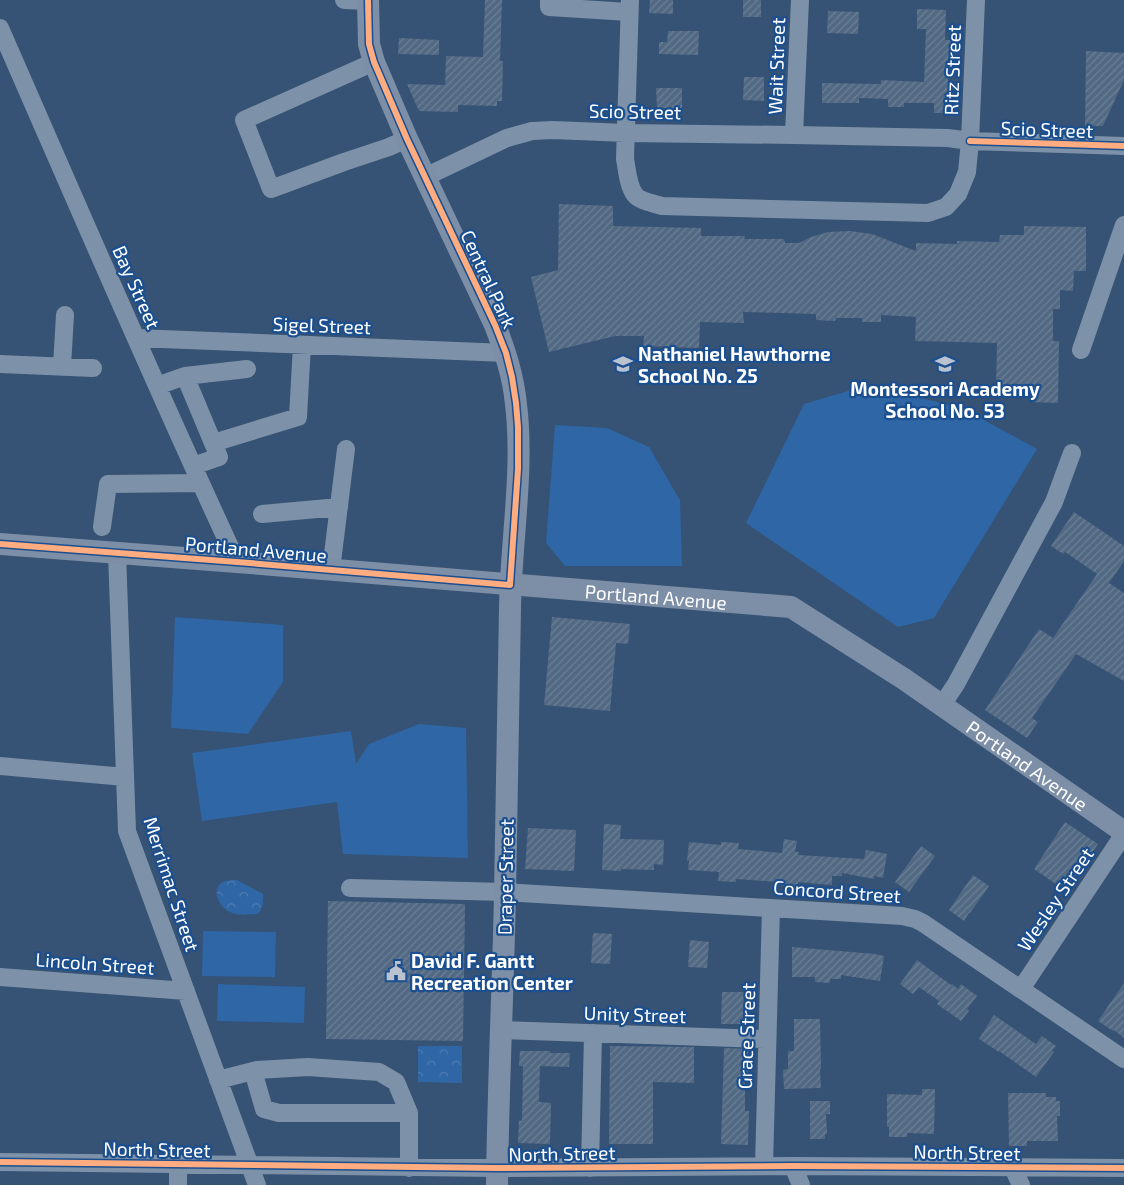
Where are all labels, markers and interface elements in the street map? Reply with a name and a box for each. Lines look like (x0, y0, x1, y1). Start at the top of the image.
street label: Wait Street (763, 17, 789, 115)
street label: Ritz Street (939, 24, 965, 116)
street label: Scio Street (589, 99, 681, 123)
street label: Scio Street (1000, 116, 1094, 142)
street label: Central Park (456, 226, 522, 332)
street label: Bay Street (108, 242, 166, 332)
street label: Sigel Street (272, 312, 372, 338)
place label: Nathaniel Hawthorne School No. 25 (638, 342, 831, 387)
school or university icon: Nathaniel Hawthorne School No. 25 (612, 353, 634, 375)
school or university icon: Montessori Academy School No. 53 (934, 353, 956, 375)
place label: Montessori Academy School No. 53 (850, 377, 1040, 422)
street label: Portland Avenue (184, 531, 328, 567)
street label: Portland Avenue (584, 579, 728, 613)
street label: Portland Avenue (963, 715, 1093, 815)
street label: Merrimac Street (139, 814, 205, 954)
street label: Draper Street (492, 819, 518, 935)
street label: Wesley Street (1012, 843, 1098, 955)
street label: Concord Street (772, 875, 902, 907)
street label: Lincoln Street (35, 947, 155, 979)
place label: David F. Gantt Recreation Center (411, 949, 573, 994)
public building icon: David F. Gantt Recreation Center (385, 960, 407, 982)
street label: Grace Street (733, 982, 759, 1090)
street label: Unity Street (583, 1001, 687, 1027)
street label: North Street (103, 1137, 211, 1161)
street label: North Street (913, 1140, 1021, 1164)
street label: North Street (508, 1141, 616, 1165)

